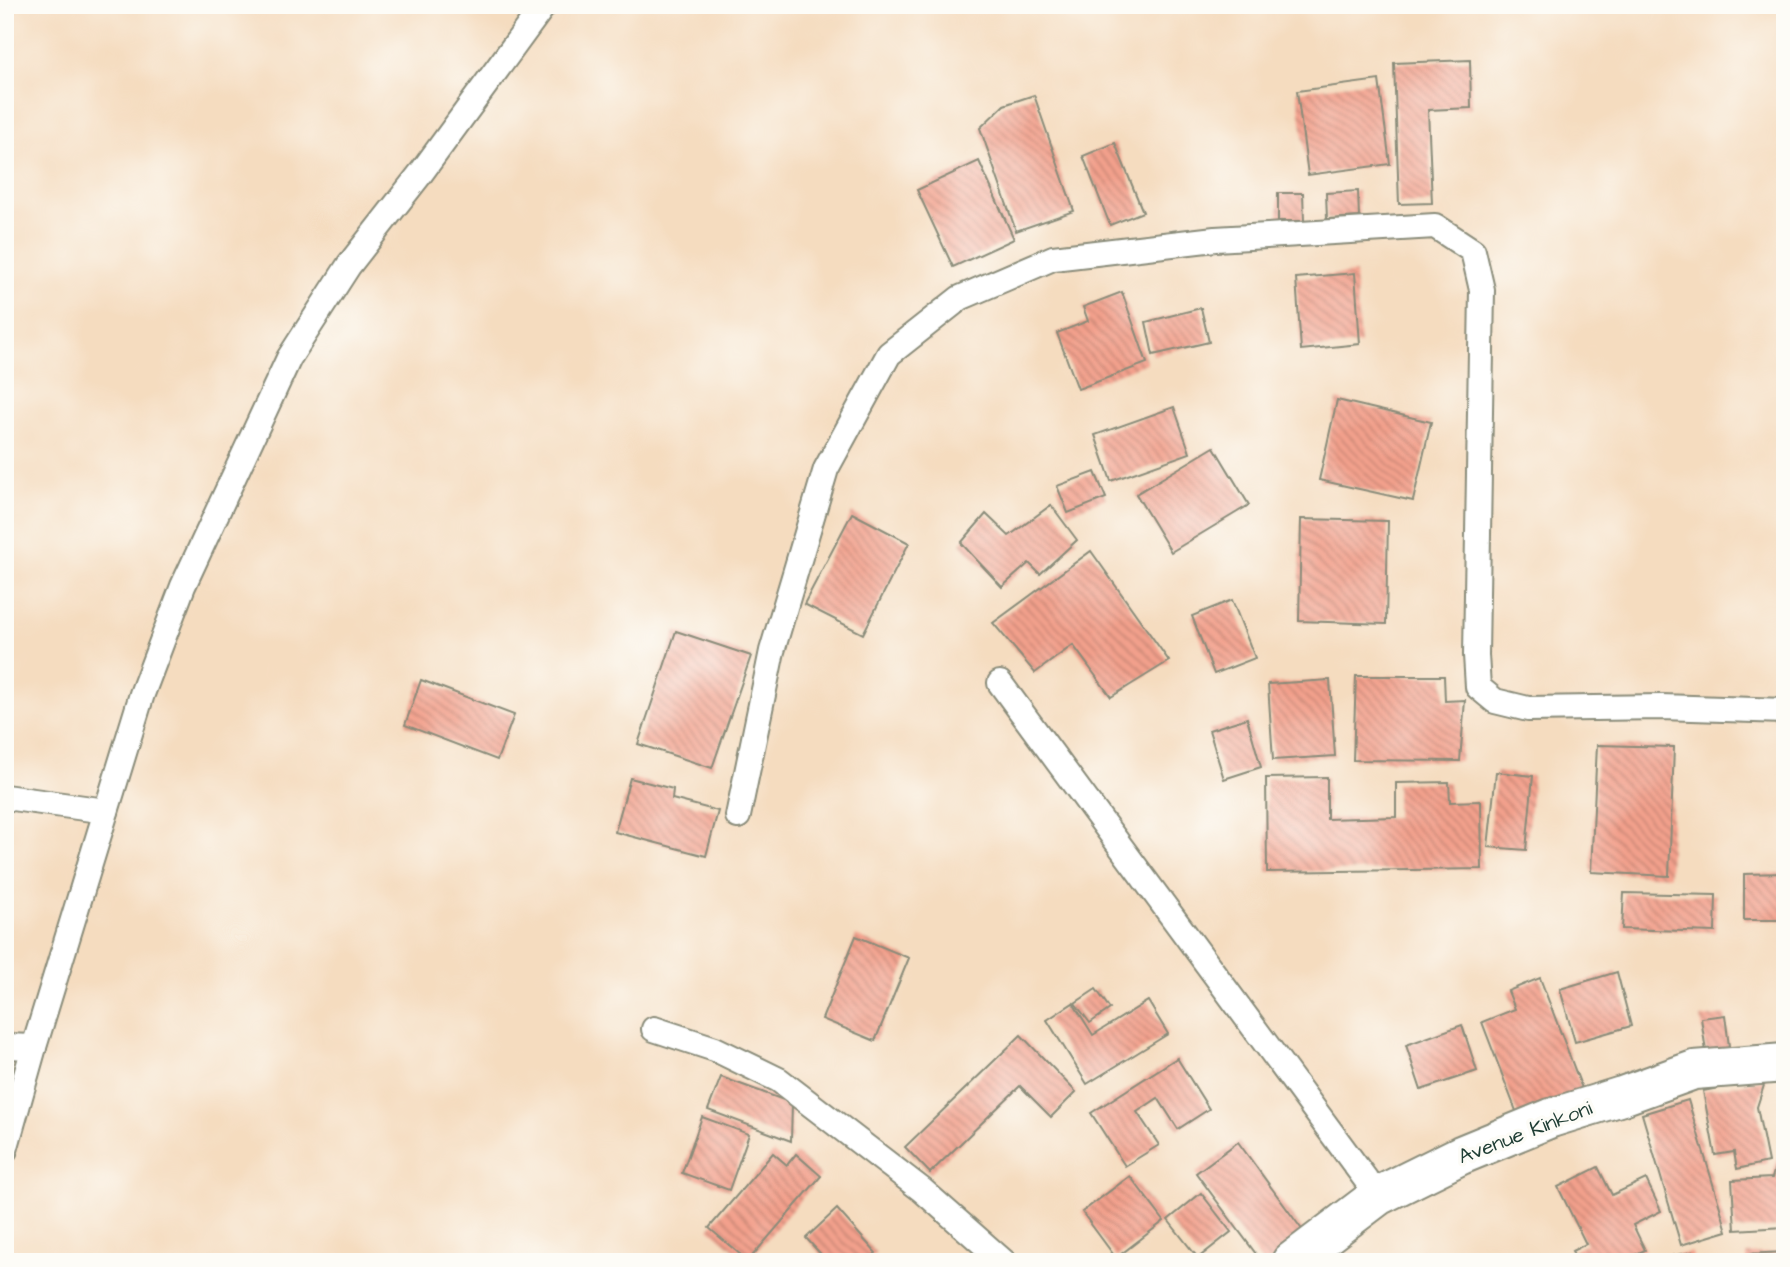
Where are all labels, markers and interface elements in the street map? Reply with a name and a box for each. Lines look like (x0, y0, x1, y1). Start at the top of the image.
street label: Avenue Kinkoni (1454, 1094, 1596, 1171)

